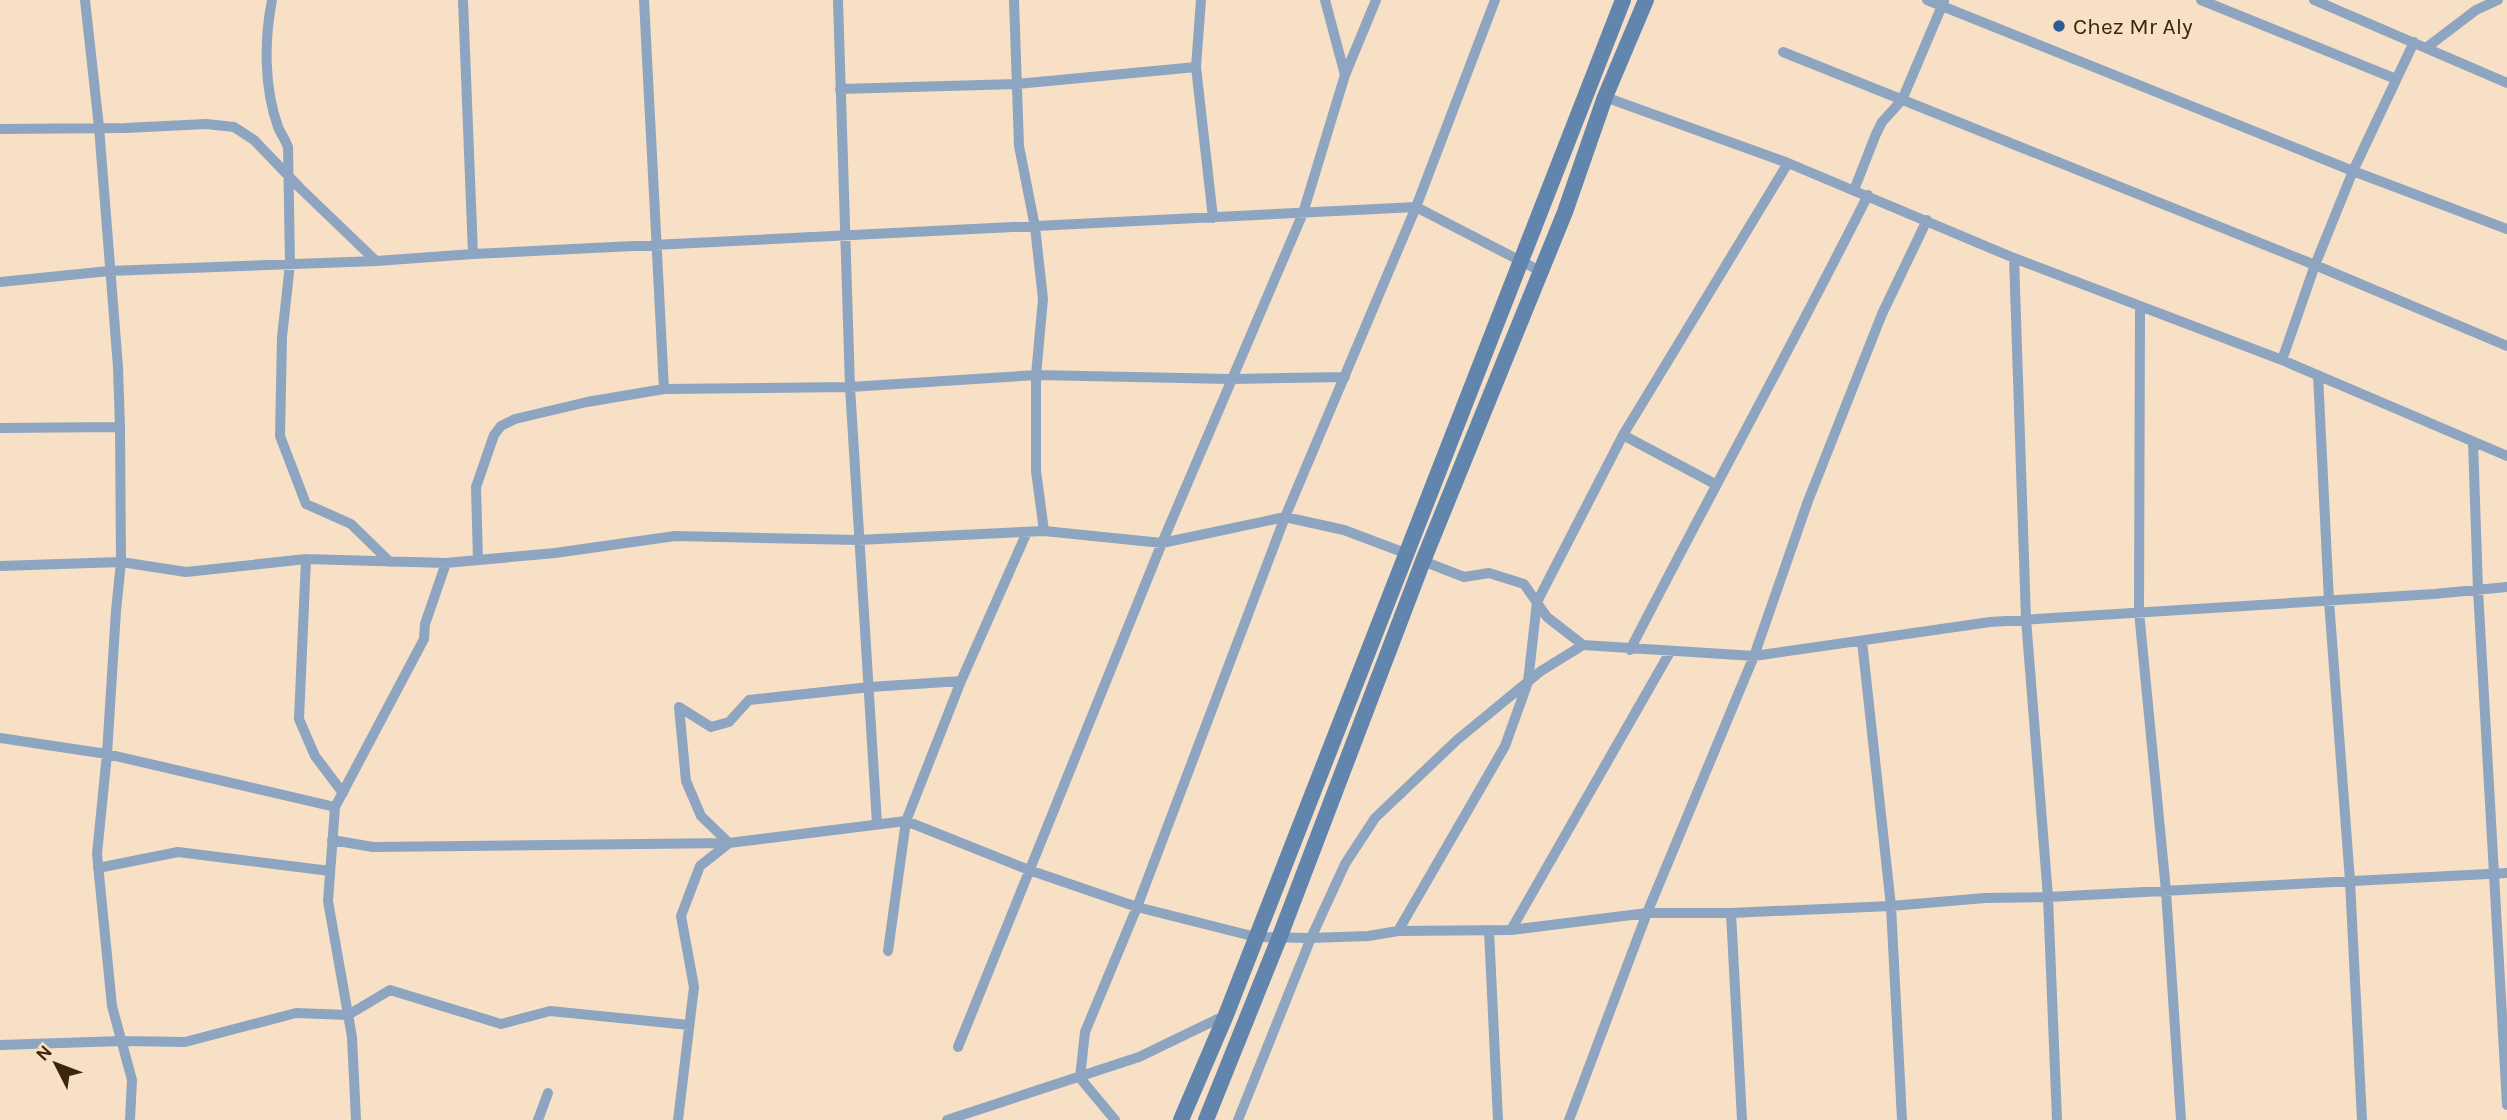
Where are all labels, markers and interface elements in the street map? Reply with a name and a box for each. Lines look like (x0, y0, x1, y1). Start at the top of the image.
place label: Chez Mr Aly (2073, 13, 2193, 40)
marker: Chez Mr Aly (2051, 18, 2067, 34)
north arrow (21, 1029, 91, 1099)
text: N (31, 1041, 57, 1066)

